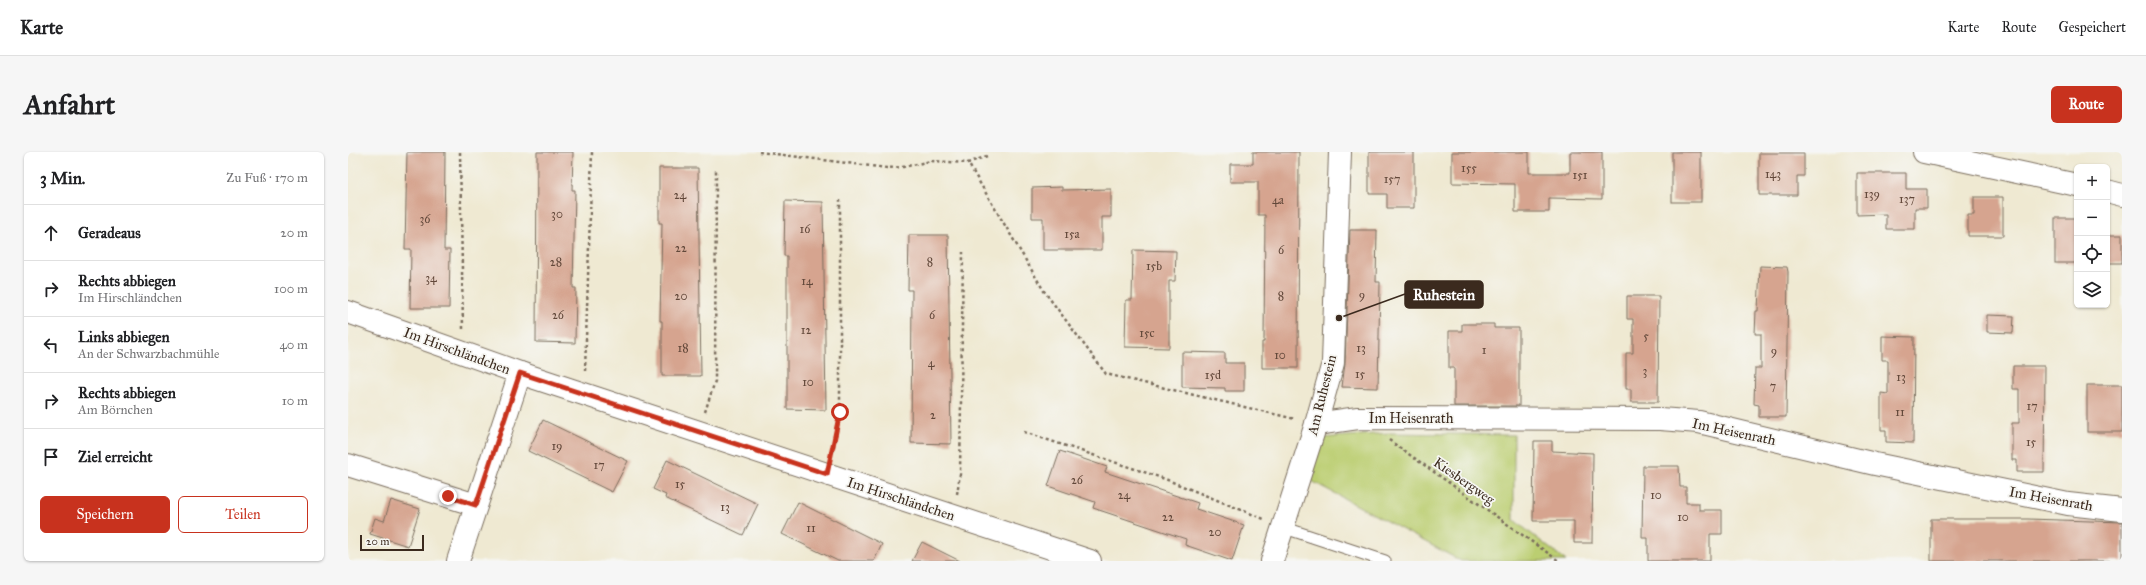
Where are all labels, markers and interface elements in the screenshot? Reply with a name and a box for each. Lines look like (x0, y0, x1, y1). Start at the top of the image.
text: Karte (20, 16, 63, 39)
text: Karte (1947, 19, 1979, 36)
text: Route (2001, 19, 2037, 36)
text: Gespeichert (2059, 19, 2126, 36)
button: Route (2051, 86, 2122, 123)
text: Anfahrt (24, 87, 115, 122)
house number: 155 (1461, 161, 1477, 175)
map controls (2074, 164, 2110, 308)
button: + (2074, 164, 2110, 200)
house number: 143 (1765, 167, 1781, 181)
text: 3 Min. (40, 168, 85, 189)
house number: 151 (1573, 168, 1588, 182)
text: Zu Fuß · 170 m (226, 170, 308, 186)
house number: 157 (1384, 172, 1400, 186)
house number: 139 (1864, 187, 1880, 201)
house number: 24 (674, 188, 687, 202)
house number: 137 (1899, 192, 1915, 206)
house number: 4a (1272, 193, 1285, 207)
button: − (2074, 200, 2110, 236)
house number: 30 (551, 207, 563, 221)
house number: 36 (420, 212, 431, 226)
icon: ahead (40, 222, 62, 244)
house number: 16 (800, 222, 811, 236)
text: Geradeaus (78, 224, 141, 242)
text: 20 m (280, 225, 308, 241)
house number: 15a (1064, 227, 1081, 241)
button: locate (2074, 236, 2110, 272)
house number: 22 (675, 241, 687, 255)
house number: 6 (1278, 243, 1285, 257)
house number: 28 (550, 255, 562, 269)
house number: 8 (927, 255, 933, 269)
house number: 15b (1146, 259, 1162, 273)
house number: 34 (425, 271, 437, 285)
text: Rechts abbiegen (78, 272, 176, 290)
button: layers (2074, 272, 2110, 308)
house number: 14 (801, 274, 813, 288)
icon: right (40, 278, 62, 300)
text: 100 m (274, 281, 308, 297)
callout: Ruhestein (1405, 281, 1483, 308)
text: Ruhestein (1413, 286, 1476, 304)
house number: 9 (1359, 288, 1365, 302)
house number: 20 (675, 289, 687, 303)
house number: 8 (1278, 289, 1284, 303)
text: Im Hirschländchen (78, 290, 182, 306)
house number: 26 (552, 308, 565, 322)
house number: 6 (929, 308, 936, 322)
house number: 12 (801, 323, 811, 337)
street label: Im Hirschländchen (401, 324, 513, 378)
house number: 15c (1139, 326, 1155, 340)
text: Links abbiegen (78, 328, 170, 346)
house number: 5 (1643, 329, 1649, 343)
icon: left (40, 334, 62, 356)
text: 40 m (279, 337, 308, 353)
house number: 18 (677, 341, 689, 355)
house number: 13 (1356, 341, 1366, 355)
house number: 1 (1482, 343, 1487, 357)
house number: 9 (1771, 344, 1777, 358)
text: An der Schwarzbachmühle (78, 346, 220, 362)
house number: 10 (1274, 348, 1286, 362)
street label: Am Ruhestein (1304, 353, 1340, 438)
house number: 4 (928, 356, 935, 370)
house number: 3 (1643, 364, 1648, 378)
house number: 15 (1355, 367, 1366, 381)
house number: 15d (1205, 368, 1221, 382)
house number: 13 (1896, 370, 1906, 384)
house number: 10 (802, 375, 814, 389)
house number: 7 (1770, 379, 1776, 393)
text: Rechts abbiegen (78, 384, 176, 402)
icon: right (40, 390, 62, 412)
text: 10 m (282, 393, 308, 409)
house number: 17 (2026, 399, 2038, 413)
text: Am Börnchen (78, 402, 153, 418)
route start (831, 403, 849, 421)
house number: 11 (1895, 405, 1905, 419)
house number: 2 (930, 408, 936, 422)
street label: Im Heisenrath (1369, 410, 1454, 427)
street label: Im Heisenrath (1691, 415, 1777, 449)
house number: 15 (2026, 435, 2037, 449)
house number: 19 (551, 439, 563, 453)
icon: arrive (40, 446, 62, 468)
text: Ziel erreicht (78, 448, 153, 466)
street label: Kiesbergweg (1430, 454, 1498, 508)
house number: 17 (593, 458, 605, 472)
house number: 26 (1071, 473, 1084, 487)
street label: Im Hirschländchen (845, 474, 957, 525)
house number: 15 (675, 477, 686, 491)
street label: Im Heisenrath (2008, 483, 2094, 515)
route end (439, 487, 457, 505)
house number: 24 (1118, 488, 1131, 502)
house number: 10 (1650, 488, 1662, 502)
button: Speichern (40, 496, 170, 533)
button: Teilen (178, 496, 308, 533)
house number: 13 (720, 500, 730, 514)
house number: 22 (1162, 510, 1174, 524)
house number: 10 (1677, 510, 1689, 524)
house number: 11 (806, 521, 816, 535)
house number: 20 (1209, 525, 1221, 539)
scale bar (360, 533, 424, 552)
text: 20 m (366, 535, 389, 548)

